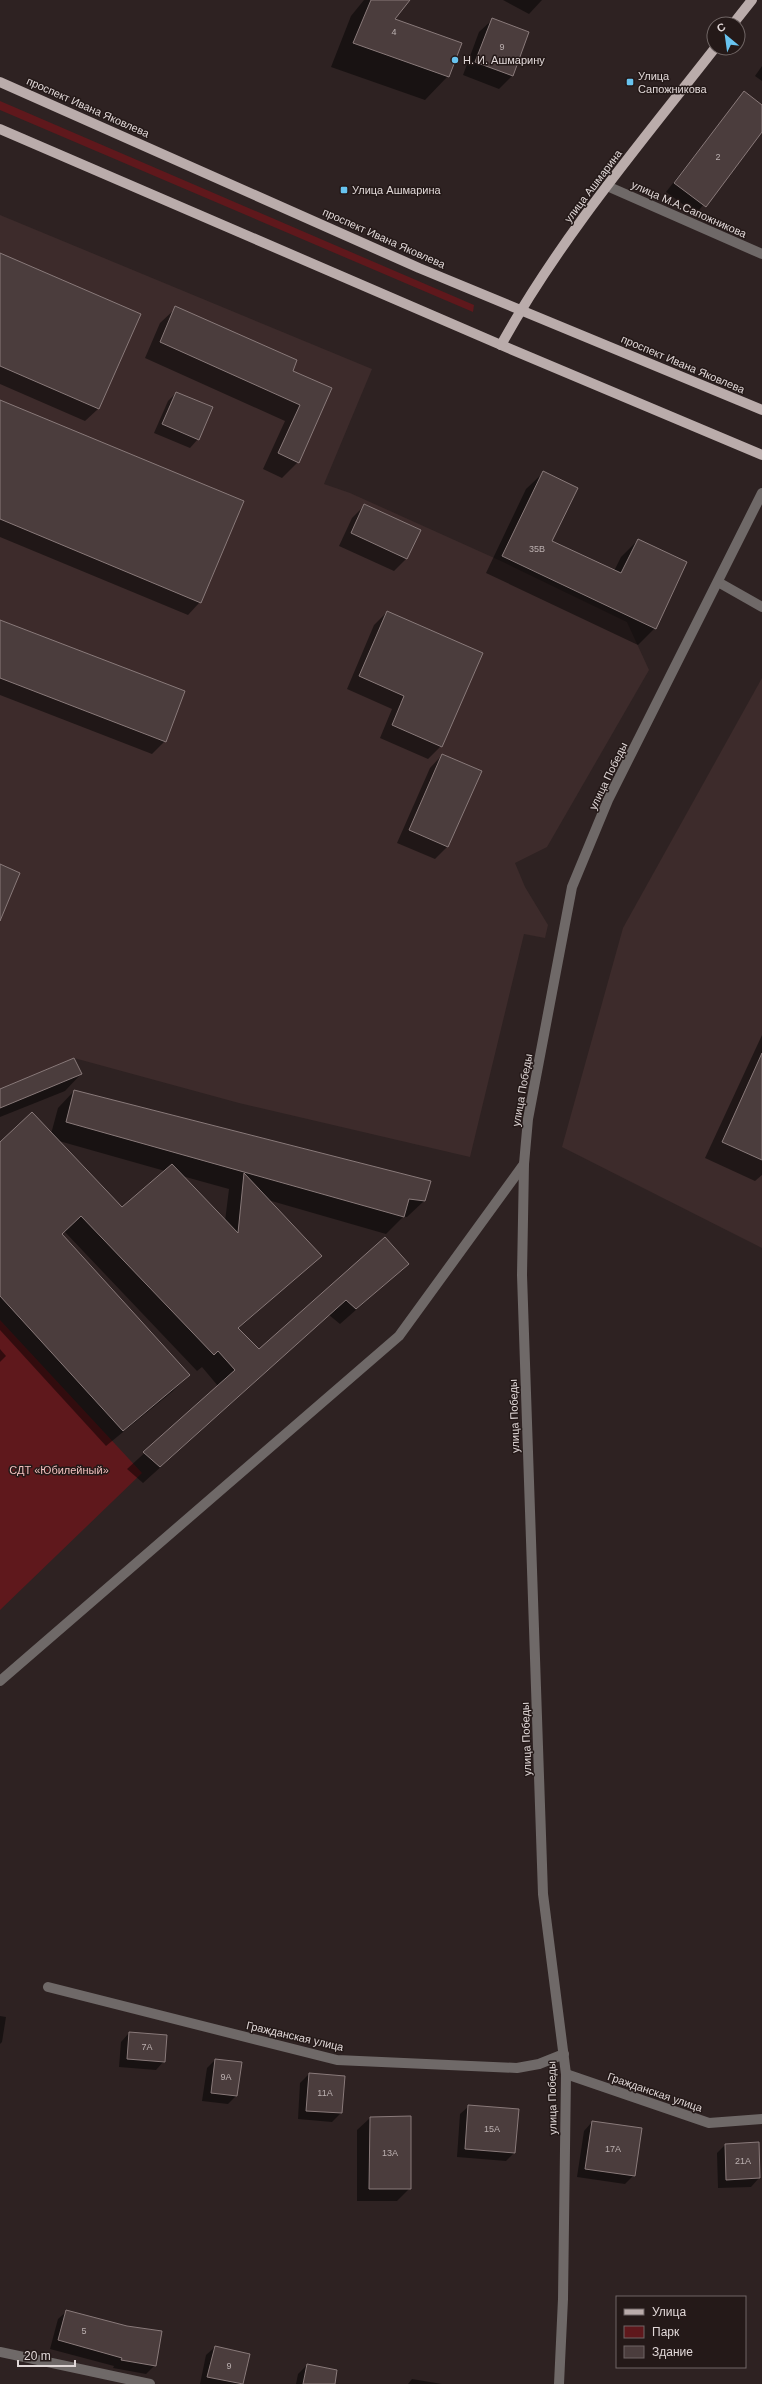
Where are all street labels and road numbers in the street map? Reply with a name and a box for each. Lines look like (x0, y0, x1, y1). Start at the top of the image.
street label: проспект Ивана Яковлева (25, 75, 152, 140)
street label: улица Ашмарина (562, 147, 625, 225)
street label: улица М.А.Сапожникова (630, 178, 749, 240)
street label: проспект Ивана Яковлева (321, 206, 448, 271)
street label: проспект Ивана Яковлева (620, 333, 747, 396)
street label: улица Победы (586, 740, 630, 812)
street label: улица Победы (510, 1053, 534, 1127)
street label: улица Победы (507, 1379, 521, 1453)
street label: улица Победы (519, 1702, 533, 1776)
street label: Гражданская улица (245, 2019, 346, 2053)
street label: улица Победы (545, 2061, 559, 2135)
street label: Гражданская улица (606, 2070, 705, 2114)

